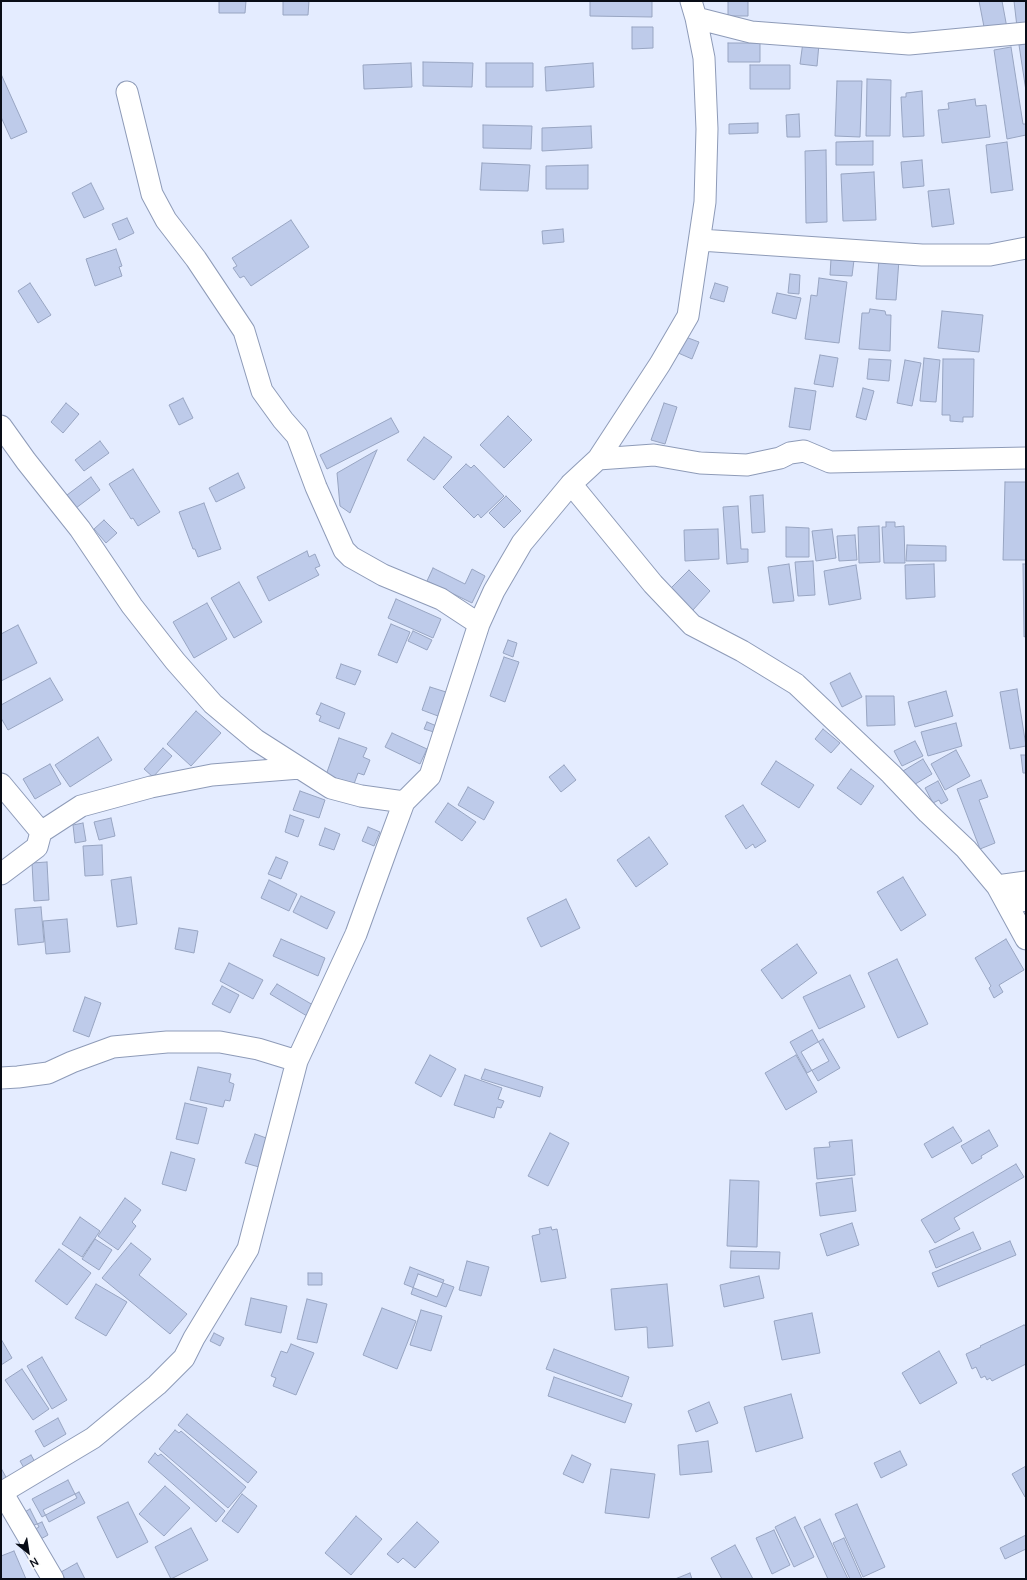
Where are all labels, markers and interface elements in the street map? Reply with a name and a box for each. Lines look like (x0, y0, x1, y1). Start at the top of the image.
north arrow (8, 1532, 48, 1572)
text: N (27, 1554, 41, 1571)

